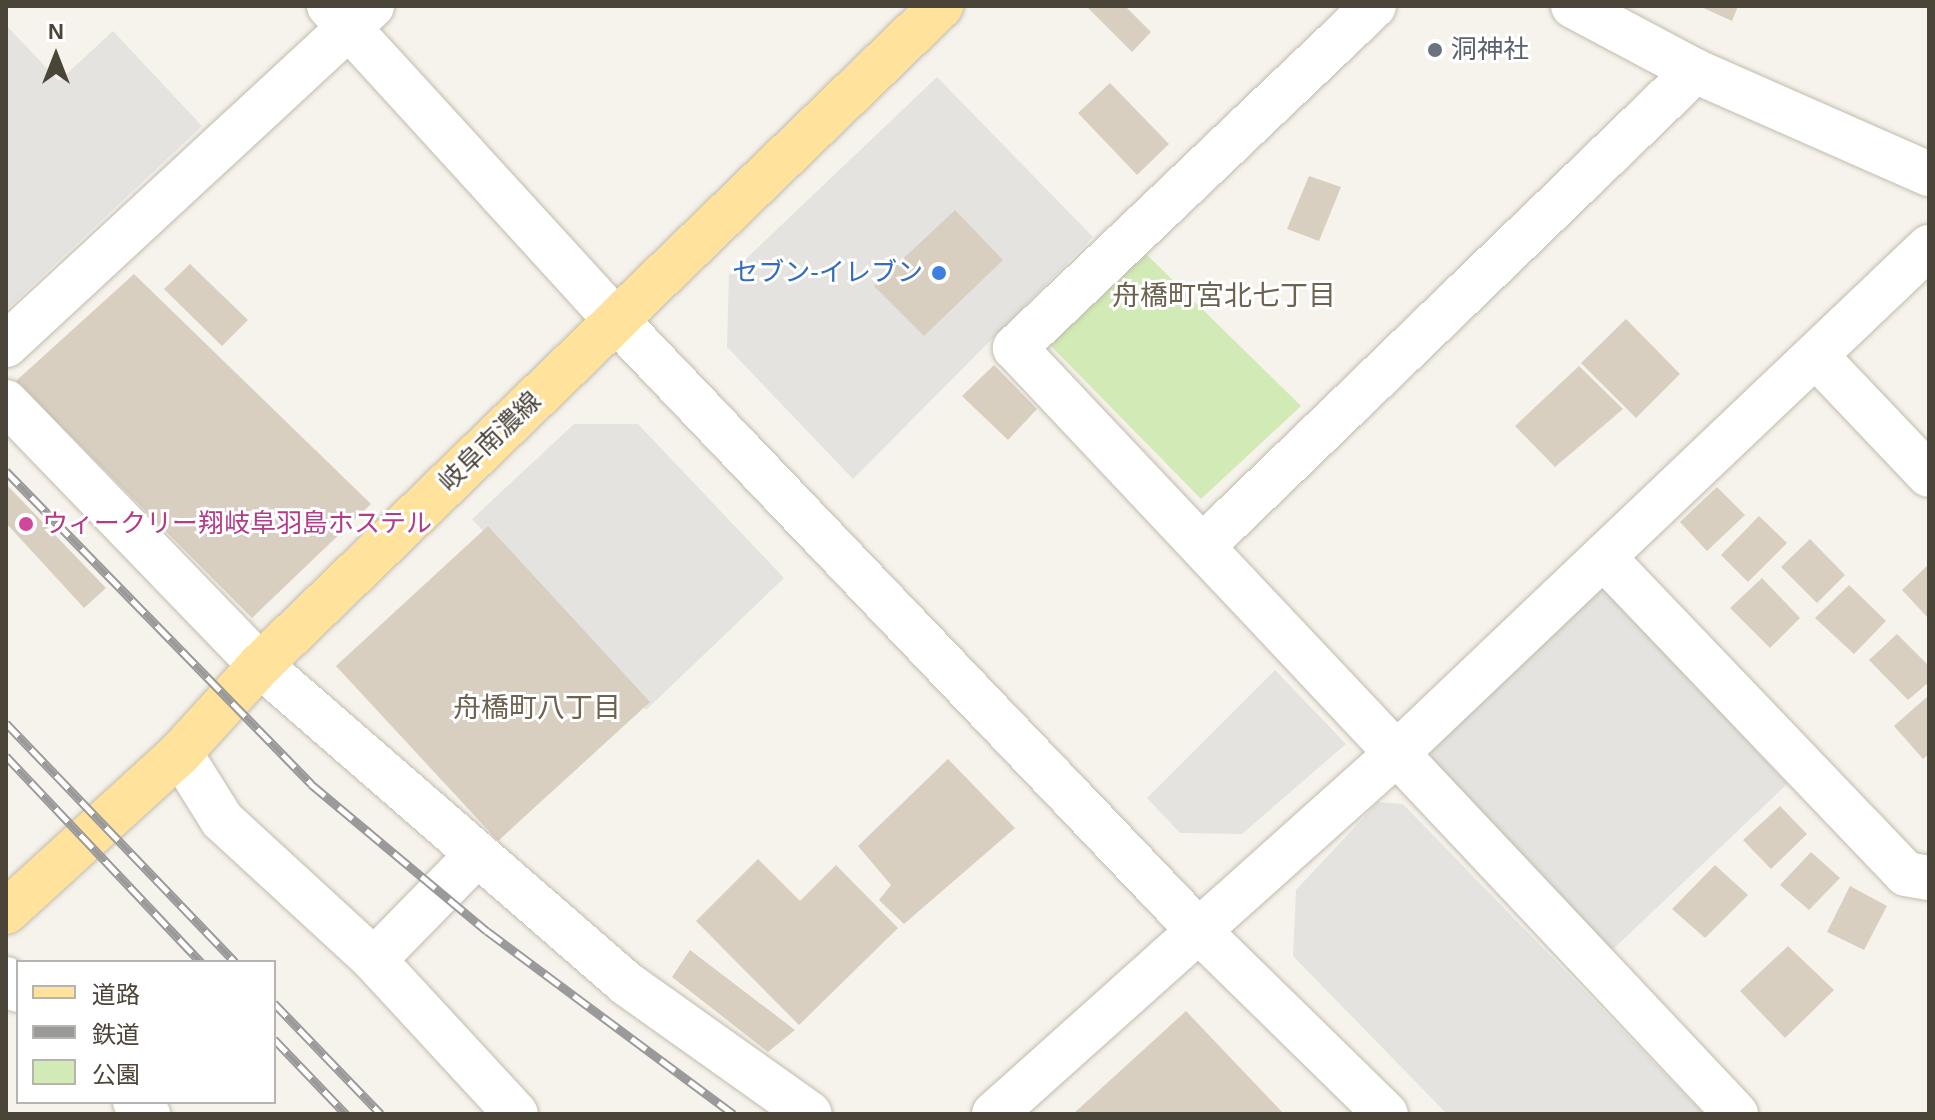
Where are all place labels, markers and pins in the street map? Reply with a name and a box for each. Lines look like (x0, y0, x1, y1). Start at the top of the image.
place label: 洞神社 (1451, 34, 1529, 66)
marker: 洞神社 (1426, 41, 1444, 59)
place label: セブン-イレブン (732, 257, 923, 289)
marker: セブン-イレブン (930, 264, 948, 282)
place label: ウィークリー翔岐阜羽島ホステル (42, 508, 432, 540)
marker: ウィークリー翔岐阜羽島ホステル (17, 515, 35, 533)

